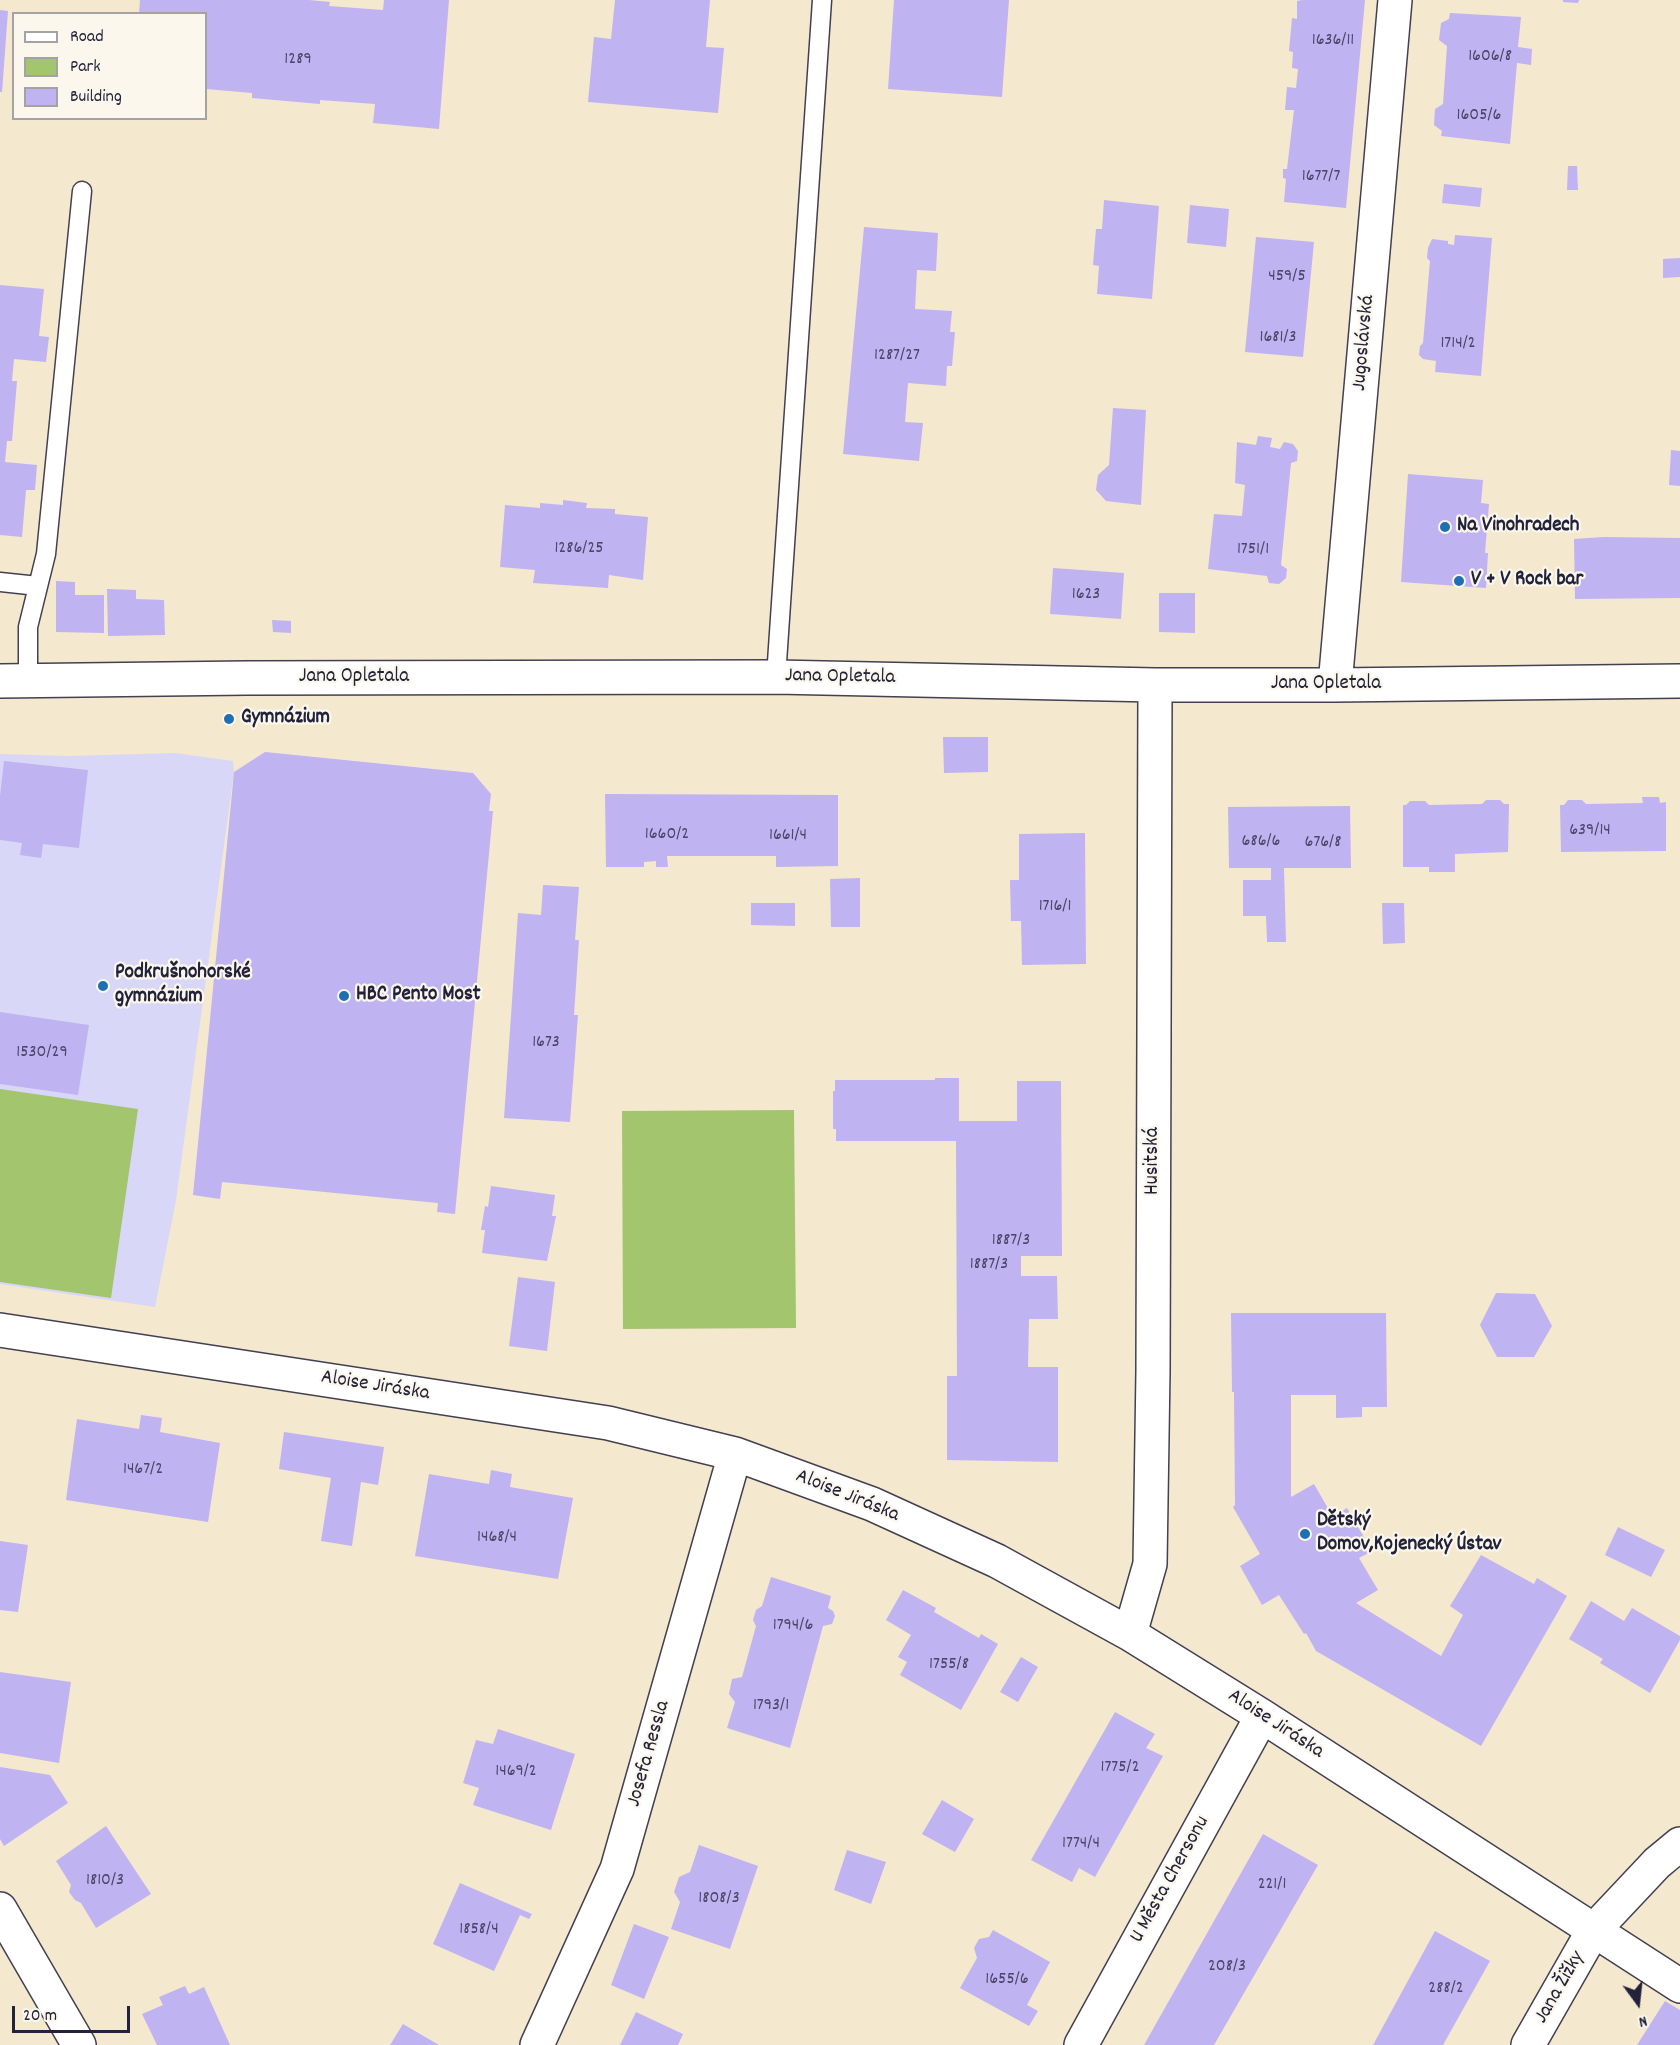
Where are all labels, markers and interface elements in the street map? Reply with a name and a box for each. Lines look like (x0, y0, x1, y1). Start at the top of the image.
legend (12, 12, 207, 120)
text: Road (70, 25, 104, 50)
house number: 1636/11 (1312, 31, 1354, 53)
house number: 1606/8 (1468, 47, 1512, 69)
house number: 1289 (284, 50, 312, 72)
text: Park (70, 55, 101, 80)
text: Building (70, 85, 122, 110)
house number: 1605/6 (1457, 106, 1501, 128)
house number: 1677/7 (1302, 167, 1340, 189)
house number: 459/5 (1268, 267, 1306, 289)
street label: Jugoslávská (1348, 294, 1382, 392)
house number: 1681/3 (1259, 328, 1297, 350)
house number: 1714/2 (1440, 334, 1476, 356)
house number: 1287/27 (874, 346, 920, 368)
place label: Na Vinohradech (1457, 514, 1579, 540)
marker: Na Vinohradech (1438, 520, 1452, 534)
house number: 1286/25 (554, 539, 604, 561)
house number: 1751/1 (1237, 540, 1269, 562)
place label: V + V Rock bar (1471, 568, 1583, 594)
marker: V + V Rock bar (1452, 574, 1466, 588)
house number: 1623 (1072, 585, 1100, 607)
street label: Jana Opletala (785, 664, 895, 692)
street label: Jana Opletala (299, 665, 409, 691)
street label: Jana Opletala (1271, 672, 1381, 698)
place label: Gymnázium (241, 706, 330, 732)
marker: Gymnázium (222, 712, 236, 726)
house number: 639/14 (1569, 821, 1611, 843)
house number: 1660/2 (645, 825, 689, 847)
house number: 1661/4 (769, 826, 807, 848)
house number: 686/6 (1242, 832, 1280, 854)
house number: 676/8 (1305, 833, 1341, 855)
house number: 1716/1 (1039, 897, 1071, 919)
place label: Podkrušnohorské gymnázium (115, 961, 251, 1011)
marker: Podkrušnohorské gymnázium (96, 979, 110, 993)
place label: HBC Pento Most (356, 983, 481, 1009)
marker: HBC Pento Most (337, 989, 351, 1003)
house number: 1673 (532, 1033, 560, 1055)
house number: 1530/29 (16, 1043, 68, 1065)
street label: Husitská (1141, 1127, 1167, 1195)
house number: 1887/3 (992, 1231, 1030, 1253)
house number: 1887/3 (970, 1255, 1008, 1277)
street label: Aloise Jiráska (319, 1366, 431, 1408)
house number: 1467/2 (123, 1460, 163, 1482)
street label: Aloise Jiráska (791, 1465, 903, 1529)
place label: Dětský Domov,Kojenecký Ústav (1317, 1509, 1501, 1559)
marker: Dětský Domov,Kojenecký Ústav (1298, 1527, 1312, 1541)
house number: 1468/4 (477, 1528, 517, 1550)
house number: 1794/6 (773, 1616, 813, 1638)
house number: 1755/8 (929, 1655, 969, 1677)
street label: Aloise Jiráska (1222, 1685, 1328, 1765)
house number: 1793/1 (753, 1696, 789, 1718)
street label: Josefa Ressla (623, 1698, 677, 1810)
house number: 1775/2 (1100, 1758, 1140, 1780)
house number: 1469/2 (495, 1762, 537, 1784)
street label: U Města Chersonu (1126, 1812, 1216, 1948)
house number: 1774/4 (1062, 1834, 1100, 1856)
house number: 1810/3 (86, 1871, 124, 1893)
house number: 221/1 (1258, 1875, 1286, 1897)
house number: 1808/3 (698, 1889, 740, 1911)
house number: 1858/4 (459, 1920, 499, 1942)
street label: Jana Žižky (1530, 1947, 1592, 2029)
house number: 208/3 (1208, 1957, 1246, 1979)
house number: 1655/6 (985, 1970, 1029, 1992)
north arrow (1608, 1973, 1668, 2033)
house number: 288/2 (1428, 1979, 1464, 2001)
scale bar (15, 1994, 134, 2032)
text: 20 m (23, 2004, 57, 2029)
text: N (1636, 2009, 1650, 2033)

